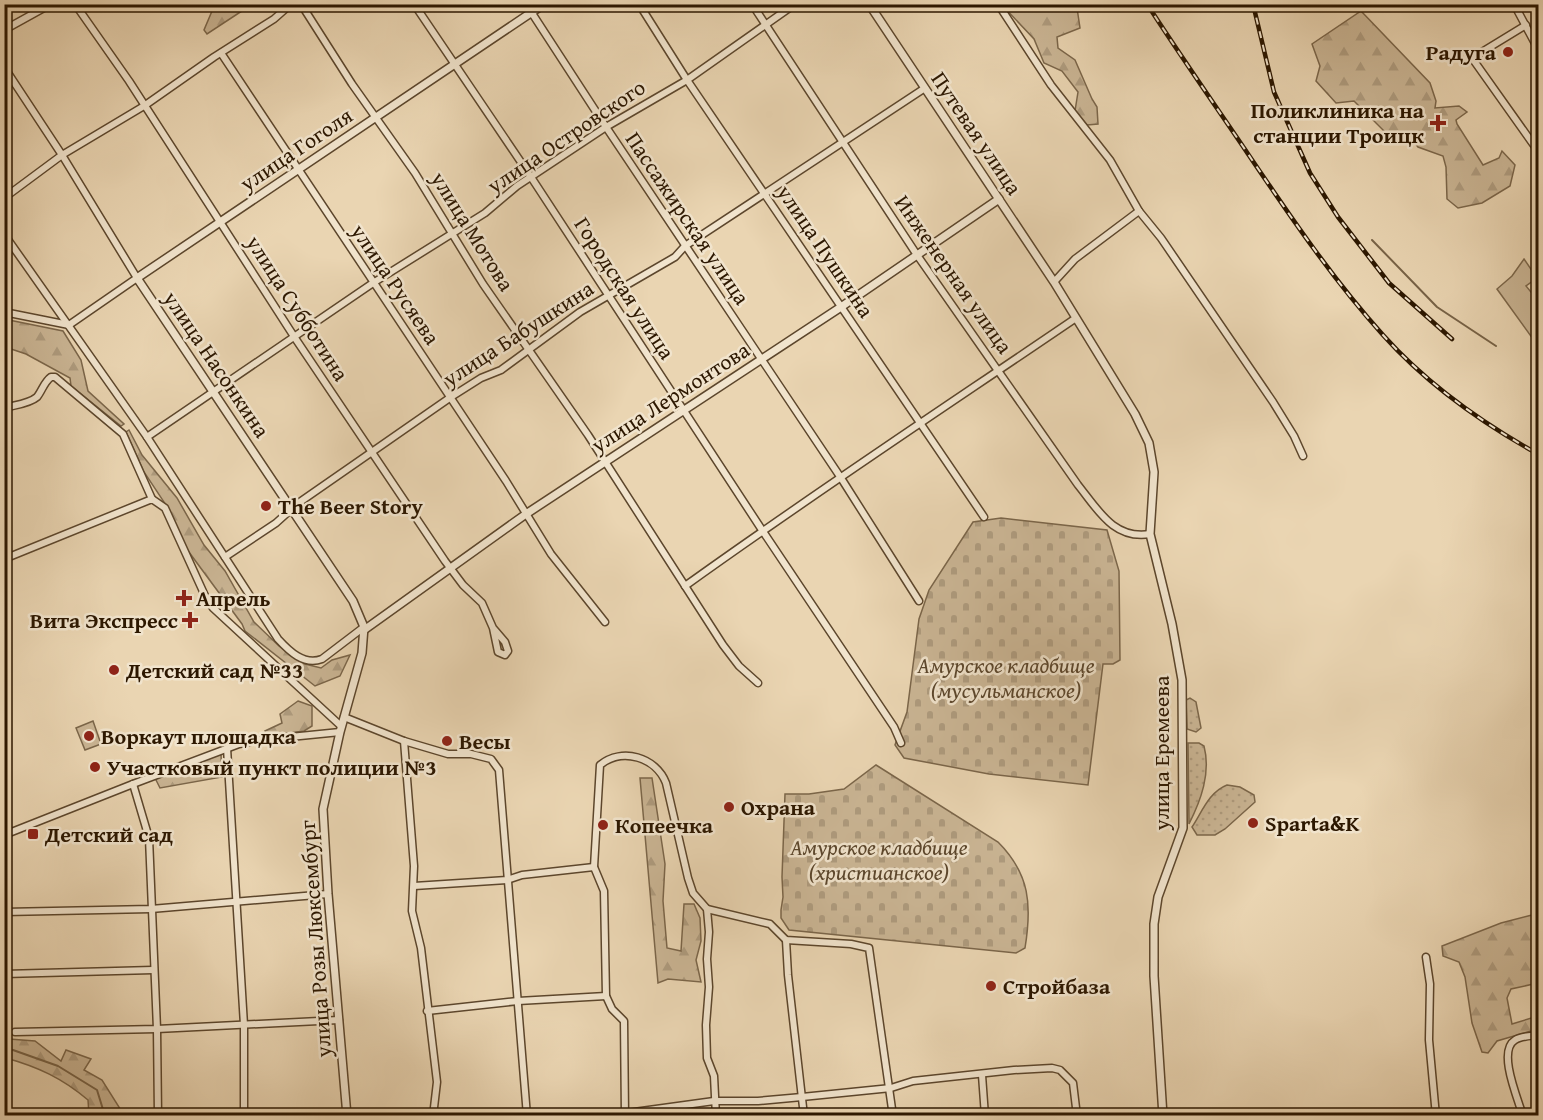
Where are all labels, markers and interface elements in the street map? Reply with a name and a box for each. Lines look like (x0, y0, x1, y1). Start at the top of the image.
place label: Радуга (1426, 36, 1497, 68)
marker: Радуга (1501, 45, 1515, 59)
street label: Путевая улица (924, 65, 1031, 202)
street label: улица Островского (480, 71, 652, 201)
place label: Поликлиника на станции Троицк (1251, 94, 1425, 151)
street label: улица Гоголя (232, 99, 359, 199)
marker: Поликлиника на станции Троицк (1429, 114, 1447, 132)
street label: Пассажирская улица (618, 125, 758, 311)
street label: улица Мотова (423, 164, 523, 297)
street label: улица Пушкина (769, 177, 883, 324)
street label: Инженерная улица (887, 188, 1021, 360)
street label: Городская улица (567, 210, 683, 366)
street label: улица Русяева (343, 216, 449, 351)
street label: улица Субботина (238, 228, 357, 388)
street label: улица Бабушкина (435, 272, 600, 394)
street label: улица Насонкина (155, 283, 278, 444)
street label: улица Лермонтова (584, 333, 756, 461)
place label: The Beer Story (278, 490, 423, 522)
marker: The Beer Story (259, 499, 273, 513)
place label: Апрель (196, 582, 271, 614)
marker: Апрель (177, 591, 191, 605)
place label: Вита Экспресс (30, 604, 178, 636)
marker: Вита Экспресс (183, 613, 197, 627)
park label: Амурское кладбище (мусульманское) (916, 649, 1095, 706)
place label: Детский сад №33 (125, 654, 303, 686)
marker: Детский сад №33 (107, 663, 121, 677)
street label: улица Еремеева (1145, 675, 1177, 832)
place label: Воркаут площадка (101, 720, 297, 752)
place label: Весы (459, 725, 511, 757)
marker: Воркаут площадка (82, 729, 96, 743)
marker: Весы (440, 734, 454, 748)
place label: Участковый пункт полиции №3 (107, 751, 437, 783)
marker: Участковый пункт полиции №3 (88, 760, 102, 774)
place label: Охрана (741, 791, 816, 823)
marker: Охрана (722, 800, 736, 814)
place label: Sparta&K (1265, 807, 1359, 839)
place label: Копеечка (615, 809, 714, 841)
marker: Sparta&K (1246, 816, 1260, 830)
place label: Детский сад (44, 818, 174, 850)
marker: Копеечка (596, 818, 610, 832)
street label: улица Розы Люксембург (291, 819, 339, 1060)
marker: Детский сад (26, 827, 40, 841)
park label: Амурское кладбище (христианское) (789, 831, 968, 888)
place label: Стройбаза (1003, 970, 1111, 1002)
marker: Стройбаза (984, 979, 998, 993)

